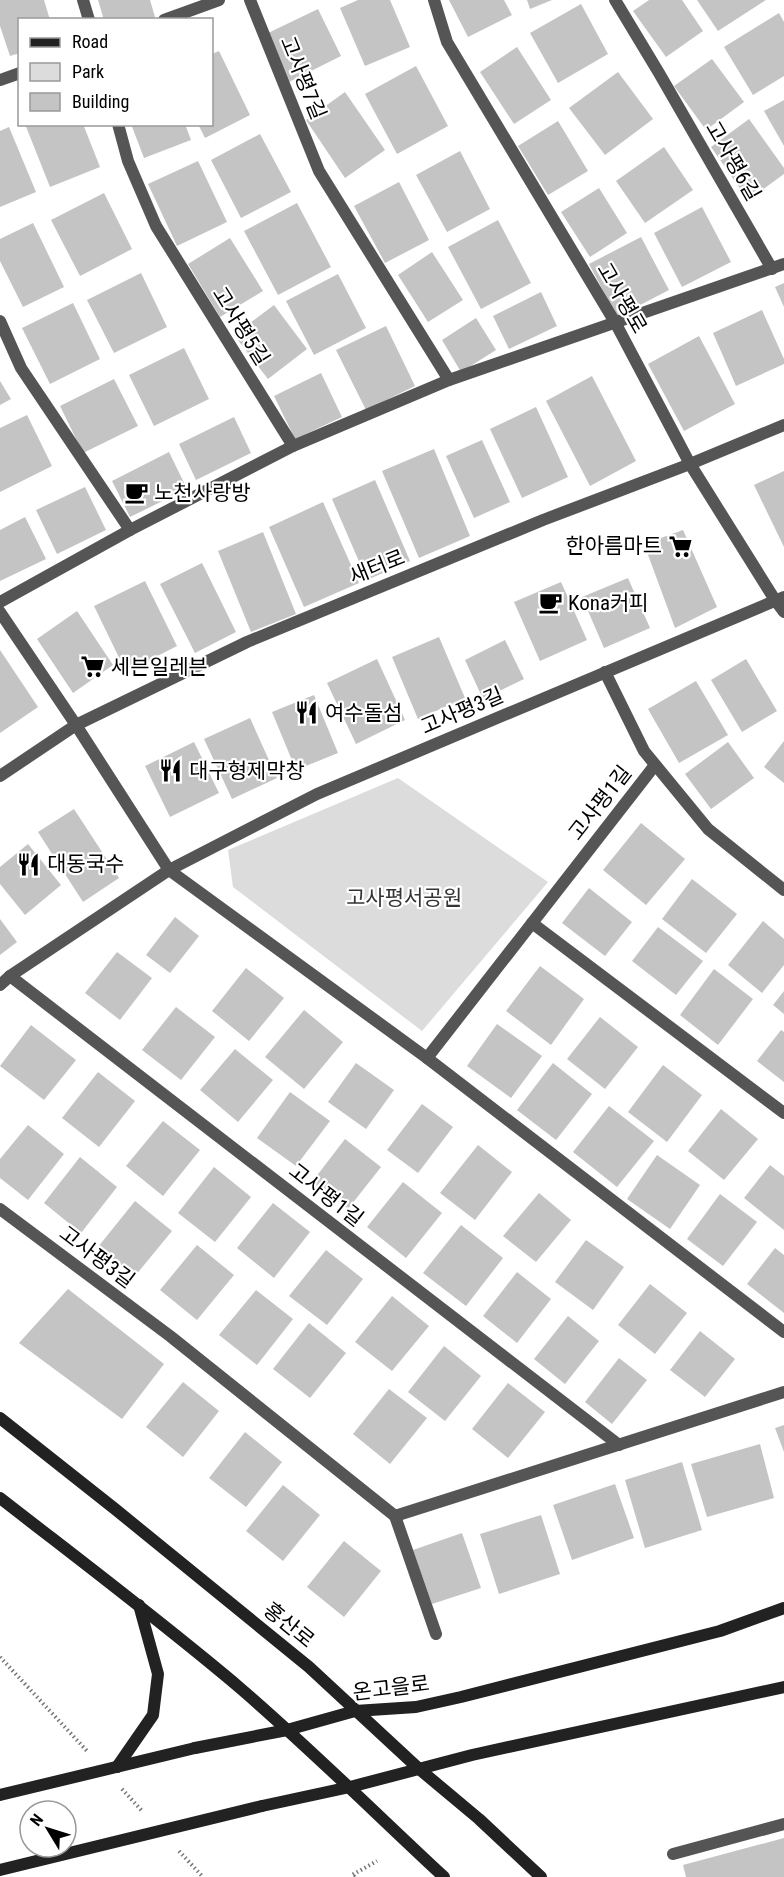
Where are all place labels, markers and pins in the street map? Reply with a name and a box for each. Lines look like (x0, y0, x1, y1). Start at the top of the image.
cafe icon: 노천사랑방 (123, 480, 149, 506)
place label: 노천사랑방 (154, 481, 251, 505)
supermarket icon: 한아름마트 (667, 533, 693, 559)
place label: 한아름마트 (565, 534, 662, 558)
cafe icon: Kona커피 (537, 590, 563, 616)
place label: Kona커피 (568, 591, 649, 615)
supermarket icon: 세븐일레븐 (80, 654, 106, 680)
place label: 세븐일레븐 (111, 655, 208, 679)
restaurant icon: 여수돌섬 (294, 700, 320, 726)
place label: 여수돌섬 (325, 701, 402, 725)
restaurant icon: 대구형제막창 (158, 758, 184, 784)
place label: 대구형제막창 (189, 759, 305, 783)
restaurant icon: 대동국수 (16, 851, 42, 877)
place label: 대동국수 (47, 852, 124, 876)

